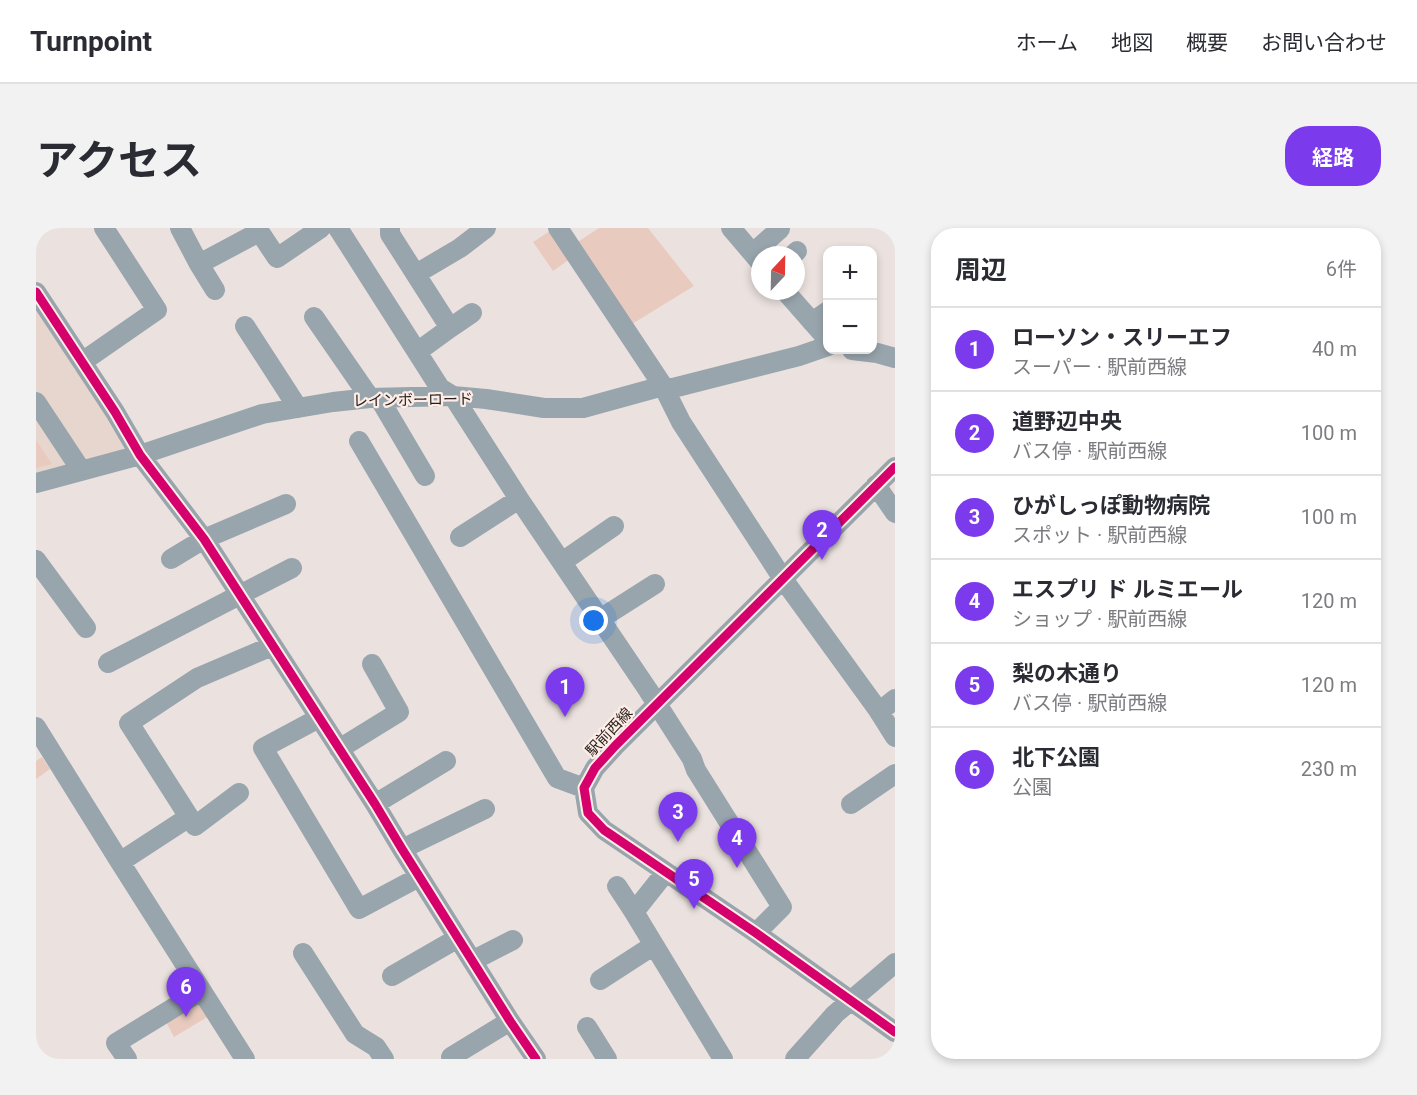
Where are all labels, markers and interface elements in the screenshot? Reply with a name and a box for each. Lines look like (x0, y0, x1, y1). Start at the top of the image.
text: Turnpoint (30, 25, 152, 58)
text: ホーム (1016, 31, 1078, 55)
text: 地図 (1111, 31, 1153, 55)
text: 概要 (1186, 31, 1228, 55)
text: お問い合わせ (1261, 31, 1387, 55)
button: 経路 (1285, 126, 1381, 186)
text: アクセス (36, 136, 202, 185)
north arrow (751, 246, 805, 300)
map controls (823, 246, 877, 354)
button: + (823, 246, 877, 300)
text: 周辺 (955, 255, 1007, 285)
text: 6件 (1326, 257, 1357, 281)
button: − (823, 300, 877, 354)
text: ローソン・スリーエフ (1012, 325, 1232, 350)
text: 1 (969, 337, 980, 361)
text: 40 m (1312, 337, 1357, 361)
text: スーパー · 駅前西線 (1012, 355, 1187, 379)
street label: レインボーロード (353, 390, 473, 410)
text: 道野辺中央 (1012, 409, 1122, 434)
text: 2 (969, 421, 980, 445)
text: 100 m (1301, 421, 1357, 445)
text: バス停 · 駅前西線 (1012, 439, 1167, 463)
text: ひがしっぽ動物病院 (1012, 493, 1210, 518)
text: 3 (969, 505, 980, 529)
text: 100 m (1301, 505, 1357, 529)
pin: 2 (802, 510, 842, 560)
text: スポット · 駅前西線 (1012, 523, 1187, 547)
text: エスプリ ド ルミエール (1012, 577, 1243, 602)
text: 4 (969, 589, 980, 613)
text: 120 m (1301, 589, 1357, 613)
your location (579, 606, 608, 635)
text: ショップ · 駅前西線 (1012, 607, 1187, 631)
text: 梨の木通り (1012, 661, 1122, 686)
pin: 1 (546, 668, 584, 717)
text: 5 (969, 673, 980, 697)
text: 120 m (1301, 673, 1357, 697)
text: バス停 · 駅前西線 (1012, 691, 1167, 715)
street label: 駅前西線 (582, 704, 636, 760)
text: 北下公園 (1012, 745, 1100, 770)
text: 6 (969, 757, 980, 781)
text: 230 m (1301, 757, 1357, 781)
text: 公園 (1012, 775, 1052, 799)
pin: 3 (658, 792, 698, 842)
pin: 4 (718, 818, 756, 868)
pin: 5 (674, 860, 714, 909)
pin: 6 (166, 968, 206, 1017)

